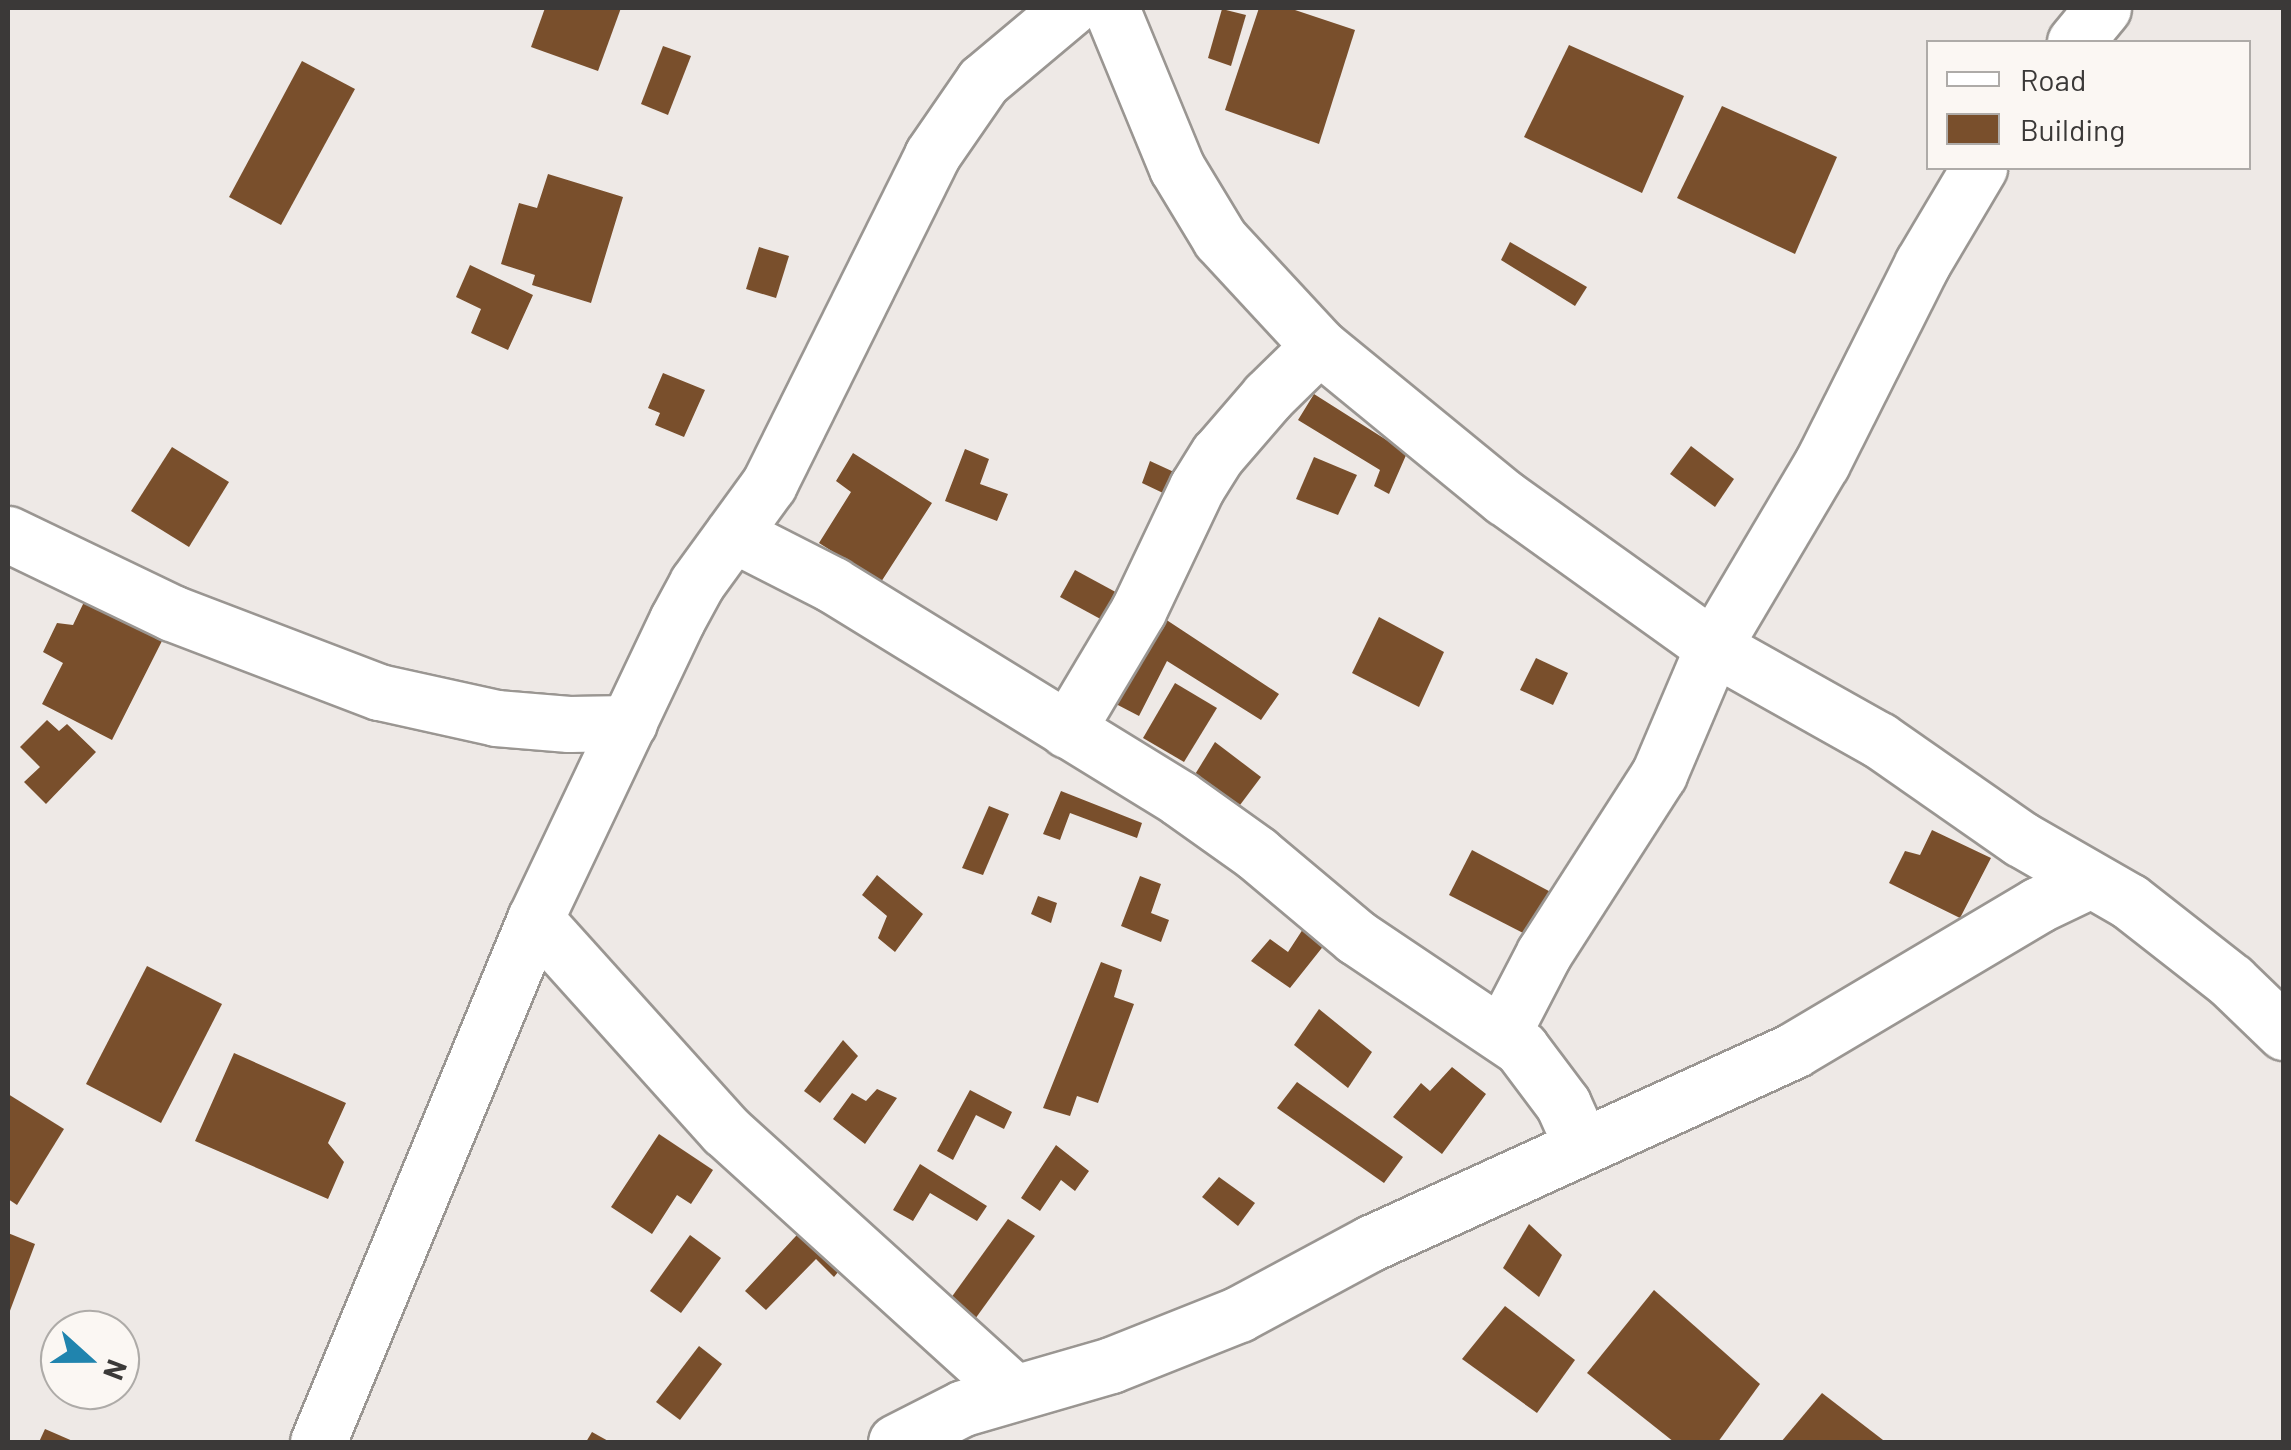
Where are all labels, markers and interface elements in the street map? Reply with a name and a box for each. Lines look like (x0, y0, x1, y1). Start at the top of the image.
legend (1926, 40, 2251, 170)
text: Road (2020, 61, 2086, 97)
text: Building (2020, 111, 2125, 147)
north arrow (40, 1310, 140, 1410)
text: N (97, 1355, 135, 1385)

